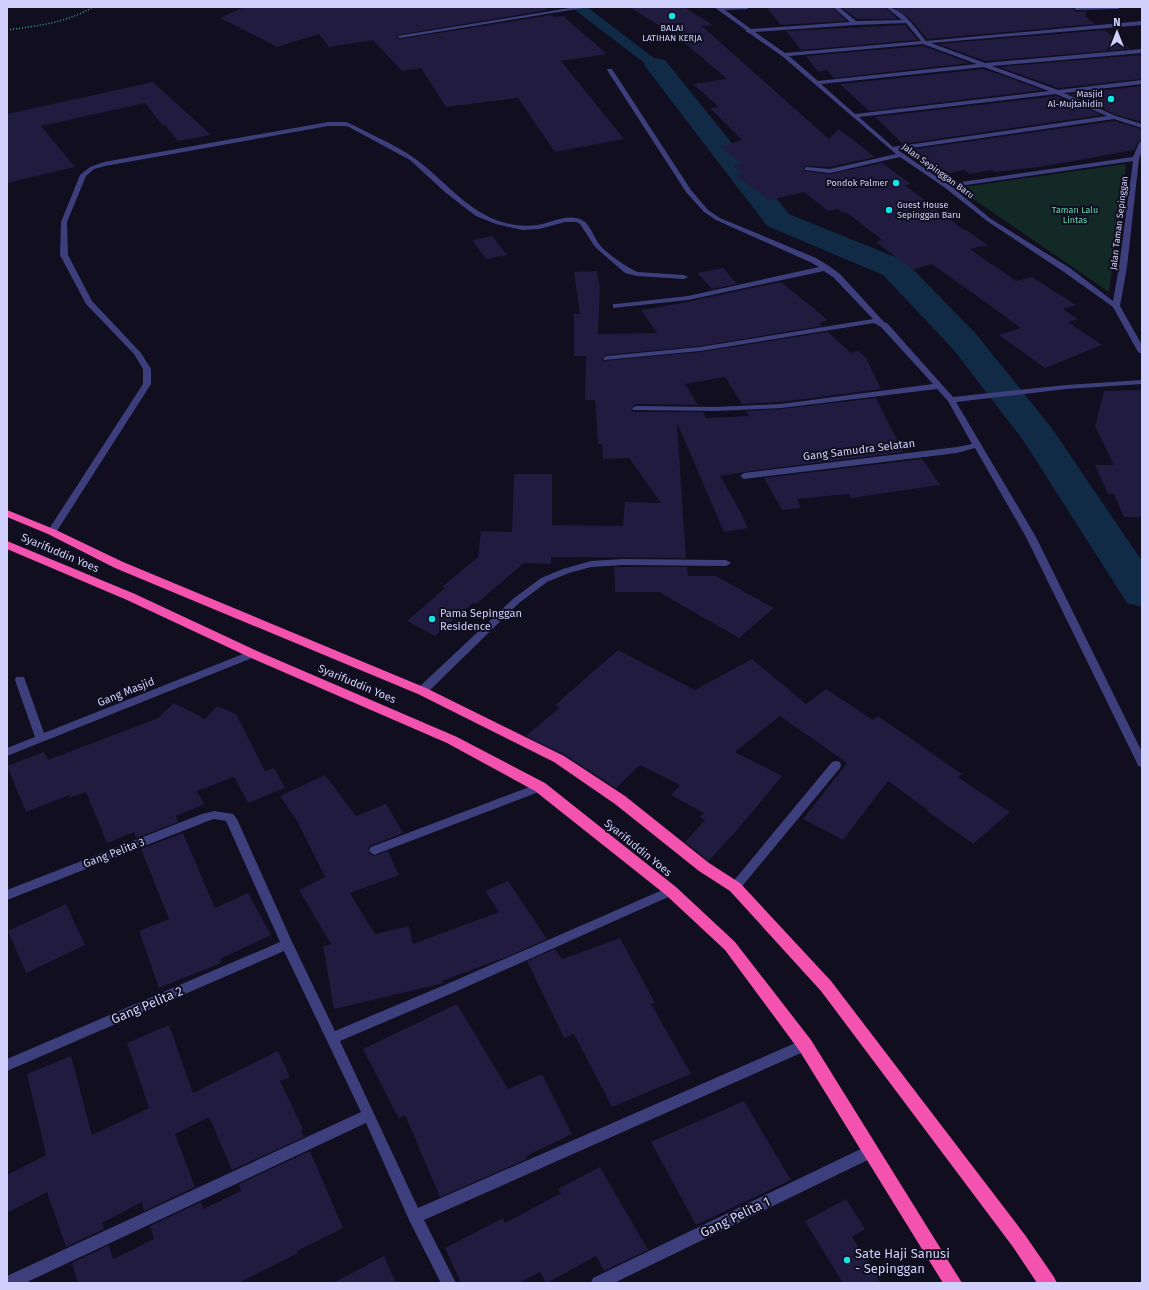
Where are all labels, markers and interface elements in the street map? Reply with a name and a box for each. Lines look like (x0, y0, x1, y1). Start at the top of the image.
marker: BALAI LATIHAN KERJA (667, 11, 677, 21)
north arrow (1097, 12, 1137, 52)
text: N (1113, 16, 1121, 29)
place label: BALAI LATIHAN KERJA (642, 23, 703, 43)
place label: Masjid Al-Mujtahidin (1048, 89, 1103, 109)
marker: Masjid Al-Mujtahidin (1106, 94, 1116, 104)
street label: Jalan Sepinggan Baru (900, 142, 976, 200)
street label: Jalan Taman Sepinggan (1108, 176, 1130, 270)
place label: Pondok Palmer (827, 178, 889, 188)
marker: Pondok Palmer (891, 178, 901, 188)
place label: Guest House Sepinggan Baru (897, 200, 961, 220)
marker: Guest House Sepinggan Baru (884, 205, 894, 215)
park label: Taman Lalu Lintas (1052, 205, 1098, 225)
street label: Gang Samudra Selatan (802, 437, 916, 463)
street label: Syarifuddin Yoes (19, 531, 101, 575)
place label: Pama Sepinggan Residence (440, 607, 522, 633)
marker: Pama Sepinggan Residence (427, 614, 437, 624)
street label: Syarifuddin Yoes (316, 662, 398, 706)
street label: Gang Masjid (96, 675, 156, 709)
street label: Syarifuddin Yoes (602, 817, 674, 879)
street label: Gang Pelita 3 (81, 835, 147, 871)
street label: Gang Pelita 2 (109, 983, 185, 1027)
street label: Gang Pelita 1 (698, 1194, 772, 1240)
place label: Sate Haji Sanusi - Sepinggan (855, 1246, 950, 1276)
marker: Sate Haji Sanusi - Sepinggan (842, 1255, 852, 1265)

